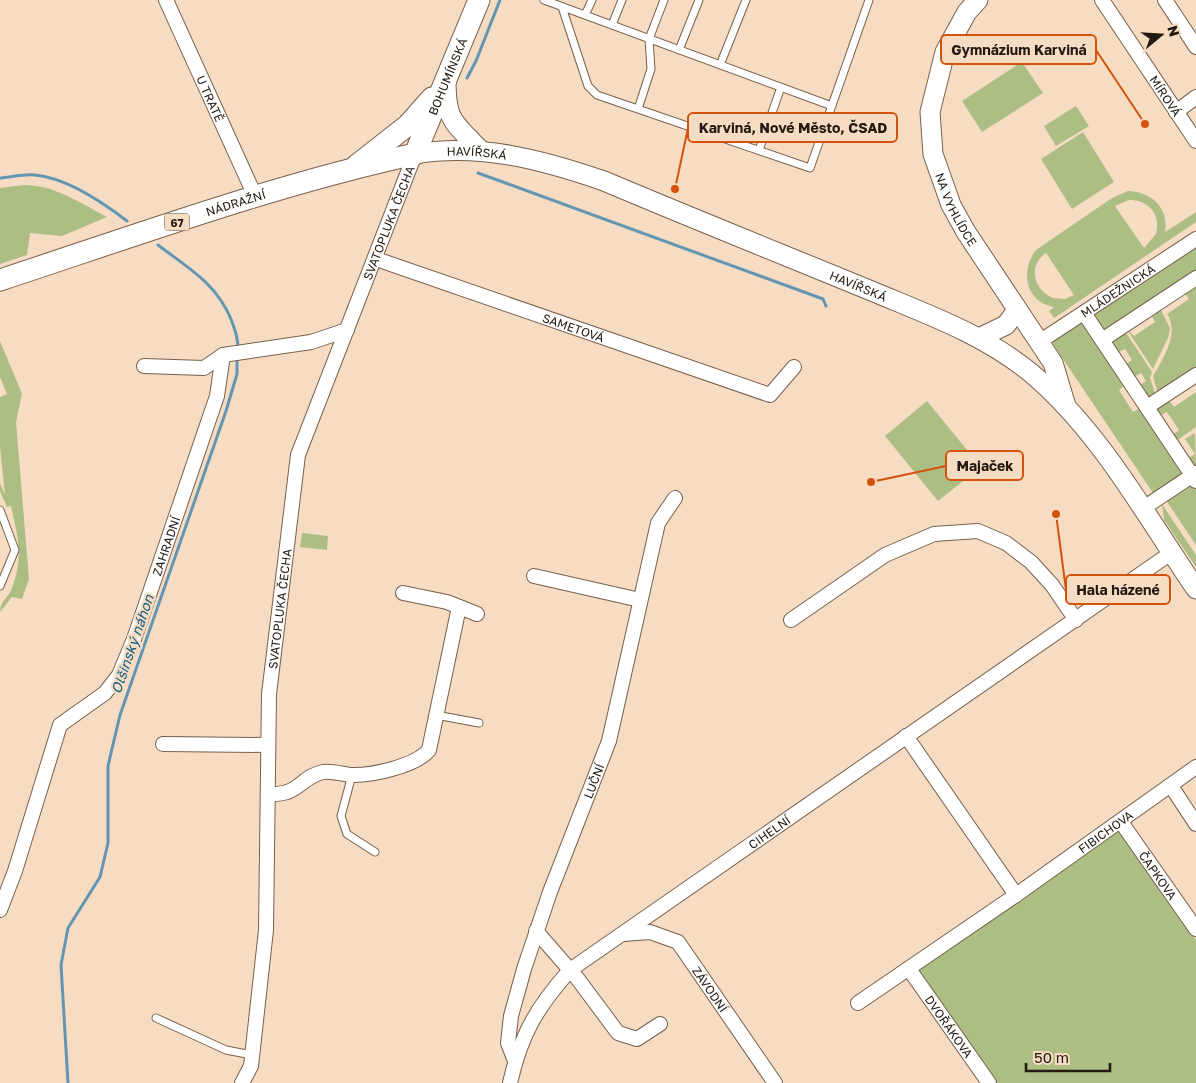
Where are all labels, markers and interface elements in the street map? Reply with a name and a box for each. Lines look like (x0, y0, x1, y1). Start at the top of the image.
north arrow (1136, 10, 1186, 60)
text: N (1164, 23, 1184, 39)
street label: BOHUMÍNSKÁ (425, 35, 470, 117)
callout: Gymnázium Karviná (941, 35, 1096, 64)
text: Gymnázium Karviná (951, 41, 1087, 58)
street label: MÍROVÁ (1147, 72, 1185, 119)
street label: U TRATĚ (194, 73, 228, 124)
callout: Karviná, Nové Město, ČSAD (688, 113, 897, 142)
text: Karviná, Nové Město, ČSAD (699, 119, 887, 136)
street label: HAVÍŘSKÁ (447, 143, 508, 162)
street label: SVATOPLUKA ČECHA (359, 164, 417, 282)
street label: NA VYHLÍDCE (933, 171, 981, 249)
street label: NÁDRAŽNÍ (204, 186, 268, 219)
road number: 67 (164, 213, 190, 230)
street label: MLÁDEŽNICKÁ (1077, 261, 1158, 320)
street label: HAVÍŘSKÁ (828, 267, 889, 304)
street label: SAMETOVÁ (541, 310, 606, 345)
callout: Majaček (946, 451, 1023, 480)
text: Majaček (957, 457, 1013, 474)
street label: ZAHRADNÍ (149, 513, 183, 578)
street label: SVATOPLUKA ČECHA (265, 548, 294, 670)
callout: Hala házené (1066, 575, 1170, 604)
text: Hala házené (1076, 581, 1160, 598)
water label: Olšinský náhon (107, 591, 157, 696)
street label: LUČNÍ (580, 760, 608, 800)
street label: FIBICHOVA (1075, 807, 1136, 856)
street label: CIHELNÍ (745, 811, 794, 852)
street label: ČAPKOVA (1136, 848, 1180, 902)
street label: ZÁVODNÍ (689, 963, 732, 1016)
street label: DVOŘÁKOVA (922, 992, 976, 1060)
scale bar (1026, 1040, 1110, 1072)
text: 50 m (1034, 1048, 1069, 1066)

